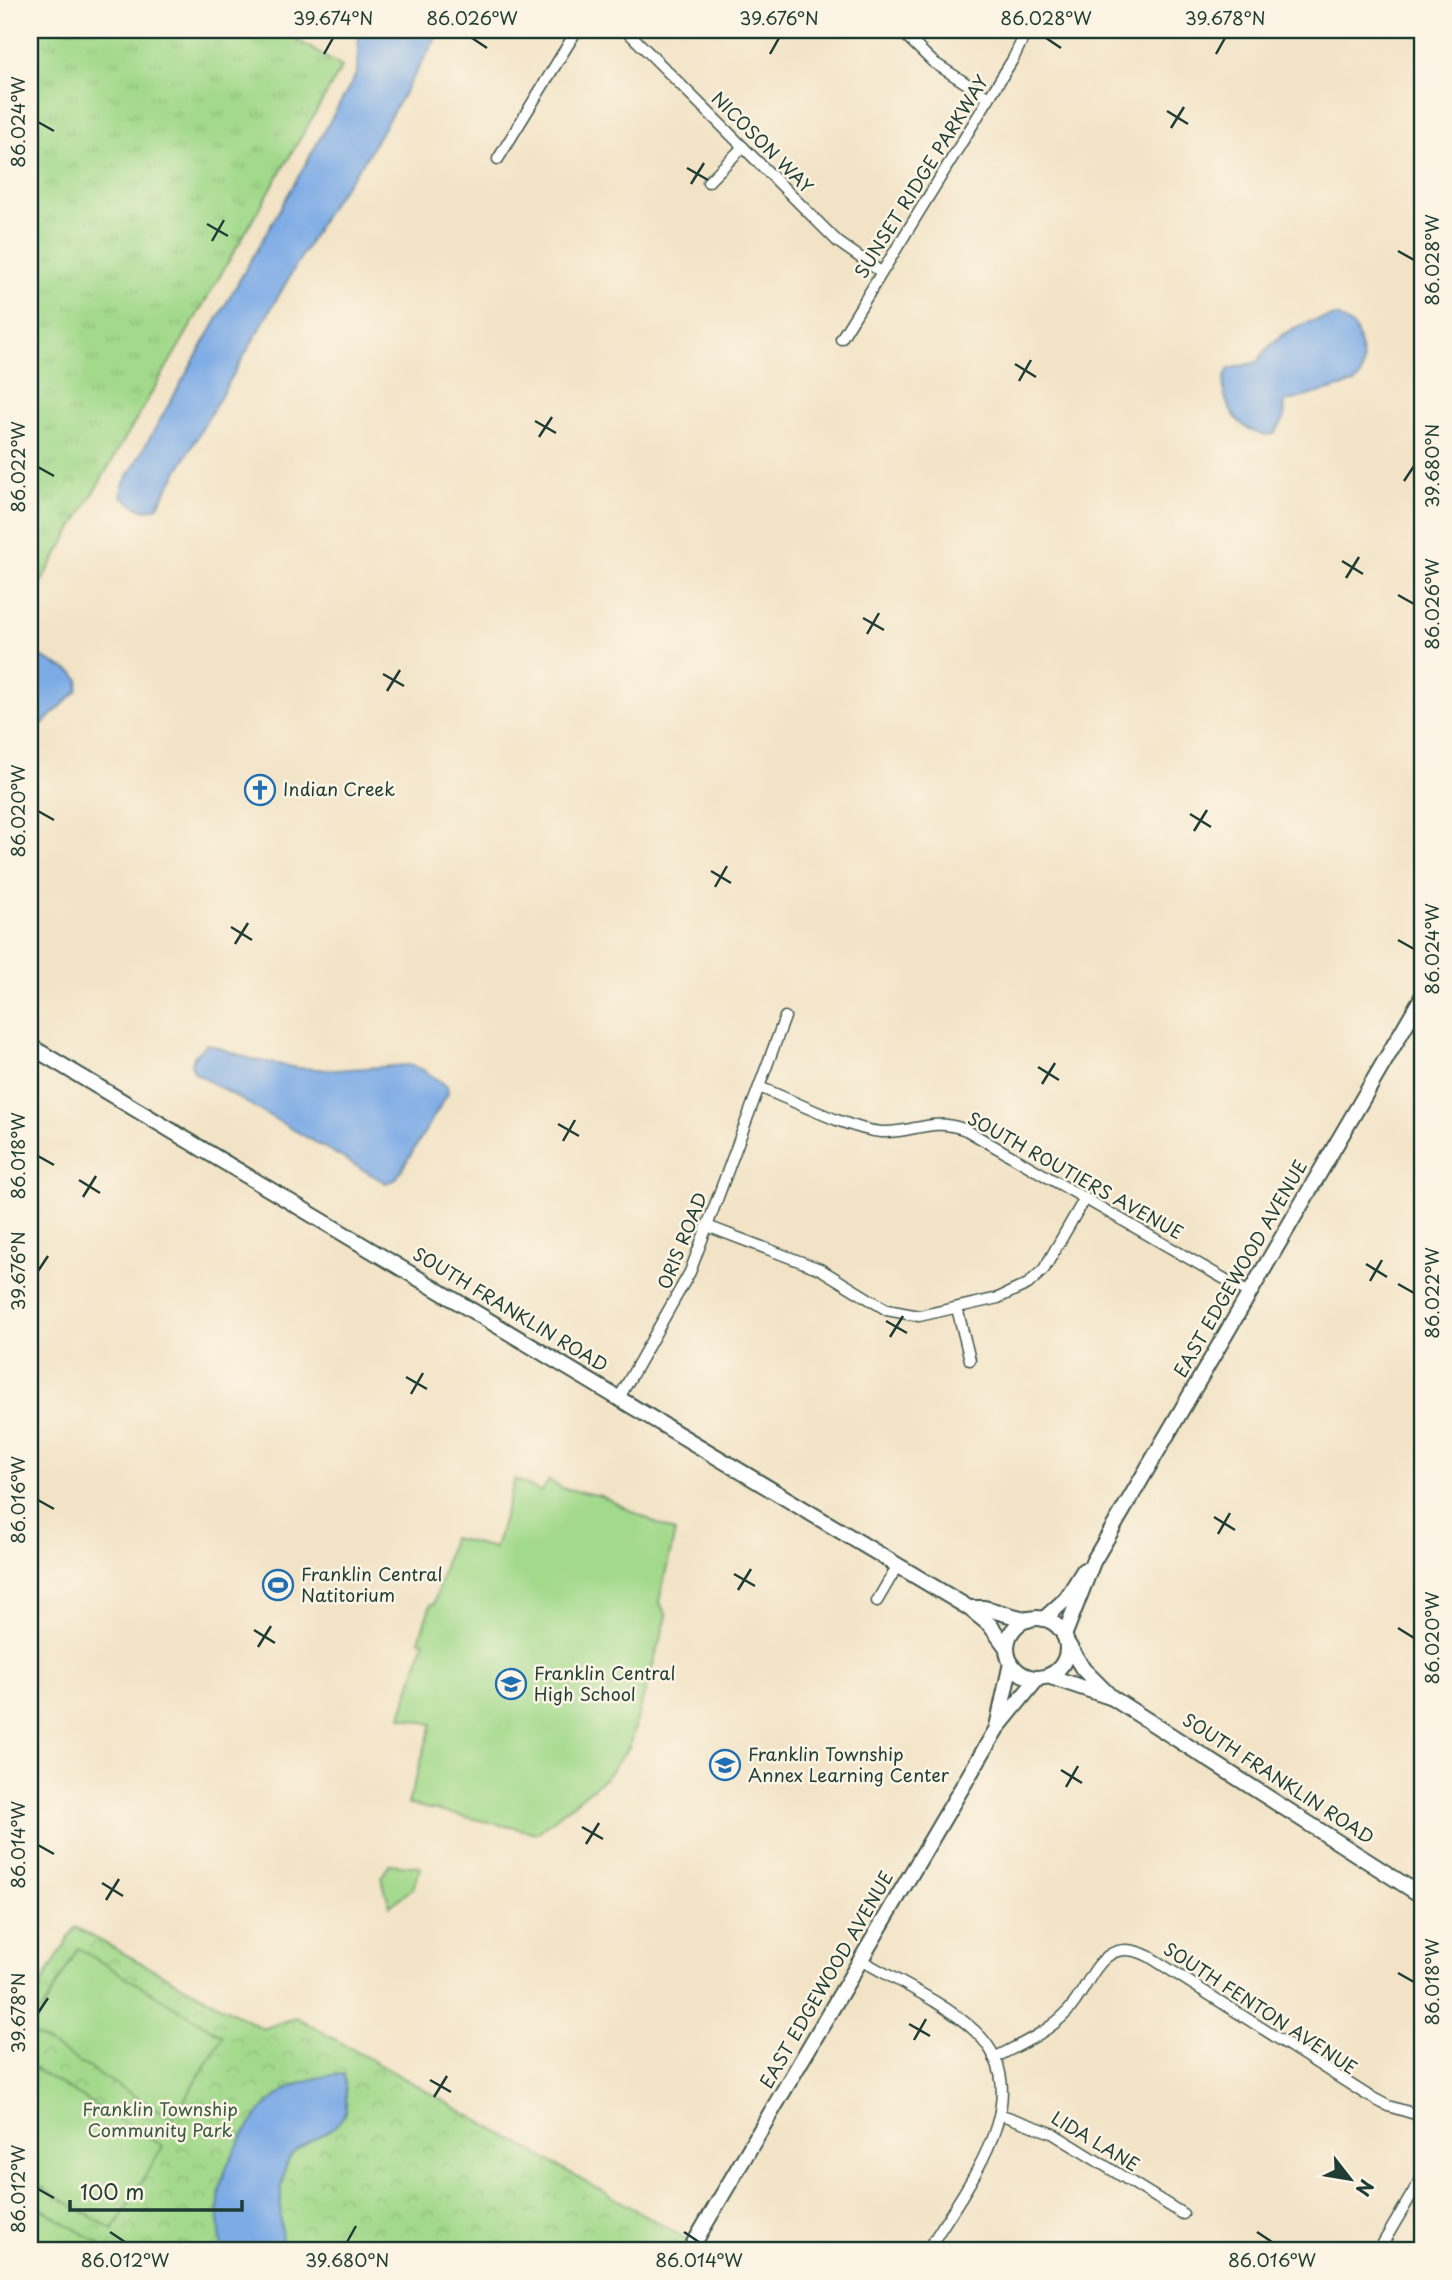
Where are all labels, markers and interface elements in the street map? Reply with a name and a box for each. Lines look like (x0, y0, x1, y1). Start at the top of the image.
text: 39.674°N (293, 4, 373, 31)
text: 86.026°W (426, 4, 518, 31)
text: 39.676°N (739, 4, 819, 31)
text: 86.028°W (1000, 4, 1092, 31)
text: 39.678°N (1184, 4, 1266, 31)
street label: SUNSET RIDGE PARKWAY (847, 69, 995, 283)
text: 86.024°W (4, 76, 31, 168)
street label: NICOSON WAY (706, 85, 820, 199)
text: 86.028°W (1418, 214, 1445, 306)
text: 86.022°W (4, 421, 31, 513)
text: 39.680°N (1418, 424, 1445, 508)
text: 86.026°W (1418, 558, 1445, 650)
text: 86.020°W (4, 764, 31, 858)
church icon: Indian Creek (243, 773, 277, 807)
place label: Indian Creek (283, 775, 395, 802)
text: 86.024°W (1418, 903, 1445, 995)
street label: SOUTH ROUTIERS AVENUE (963, 1104, 1188, 1245)
text: 86.018°W (4, 1112, 31, 1200)
street label: EAST EDGEWOOD AVENUE (1166, 1154, 1313, 1382)
street label: ORIS ROAD (650, 1188, 713, 1293)
text: 39.676°N (4, 1231, 31, 1311)
street label: SOUTH FRANKLIN ROAD (408, 1240, 613, 1378)
text: 86.022°W (1418, 1247, 1445, 1339)
text: 86.016°W (4, 1455, 31, 1544)
place label: Franklin Central Natitorium (301, 1560, 443, 1608)
sports icon: Franklin Central Natitorium (261, 1568, 295, 1602)
text: 86.020°W (1418, 1591, 1445, 1685)
place label: Franklin Central High School (534, 1659, 676, 1707)
school or university icon: Franklin Central High School (494, 1667, 528, 1701)
street label: SOUTH FRANKLIN ROAD (1178, 1706, 1380, 1850)
place label: Franklin Township Annex Learning Center (748, 1740, 950, 1788)
school or university icon: Franklin Township Annex Learning Center (708, 1748, 742, 1782)
text: 86.014°W (4, 1801, 31, 1889)
street label: EAST EDGEWOOD AVENUE (752, 1865, 899, 2093)
street label: SOUTH FENTON AVENUE (1159, 1935, 1363, 2081)
text: 86.018°W (1418, 1938, 1445, 2026)
text: 39.678°N (4, 1972, 31, 2054)
park label: Franklin Township Community Park (82, 2095, 238, 2143)
street label: LIDA LANE (1047, 2104, 1145, 2178)
text: 86.012°W (4, 2144, 31, 2233)
north arrow (1316, 2144, 1386, 2214)
scale bar (70, 2168, 242, 2212)
text: 100 m (80, 2175, 144, 2207)
text: N (1350, 2175, 1381, 2202)
text: 86.012°W (81, 2246, 170, 2273)
text: 39.680°N (305, 2246, 389, 2273)
text: 86.014°W (655, 2246, 743, 2273)
text: 86.016°W (1228, 2246, 1317, 2273)

